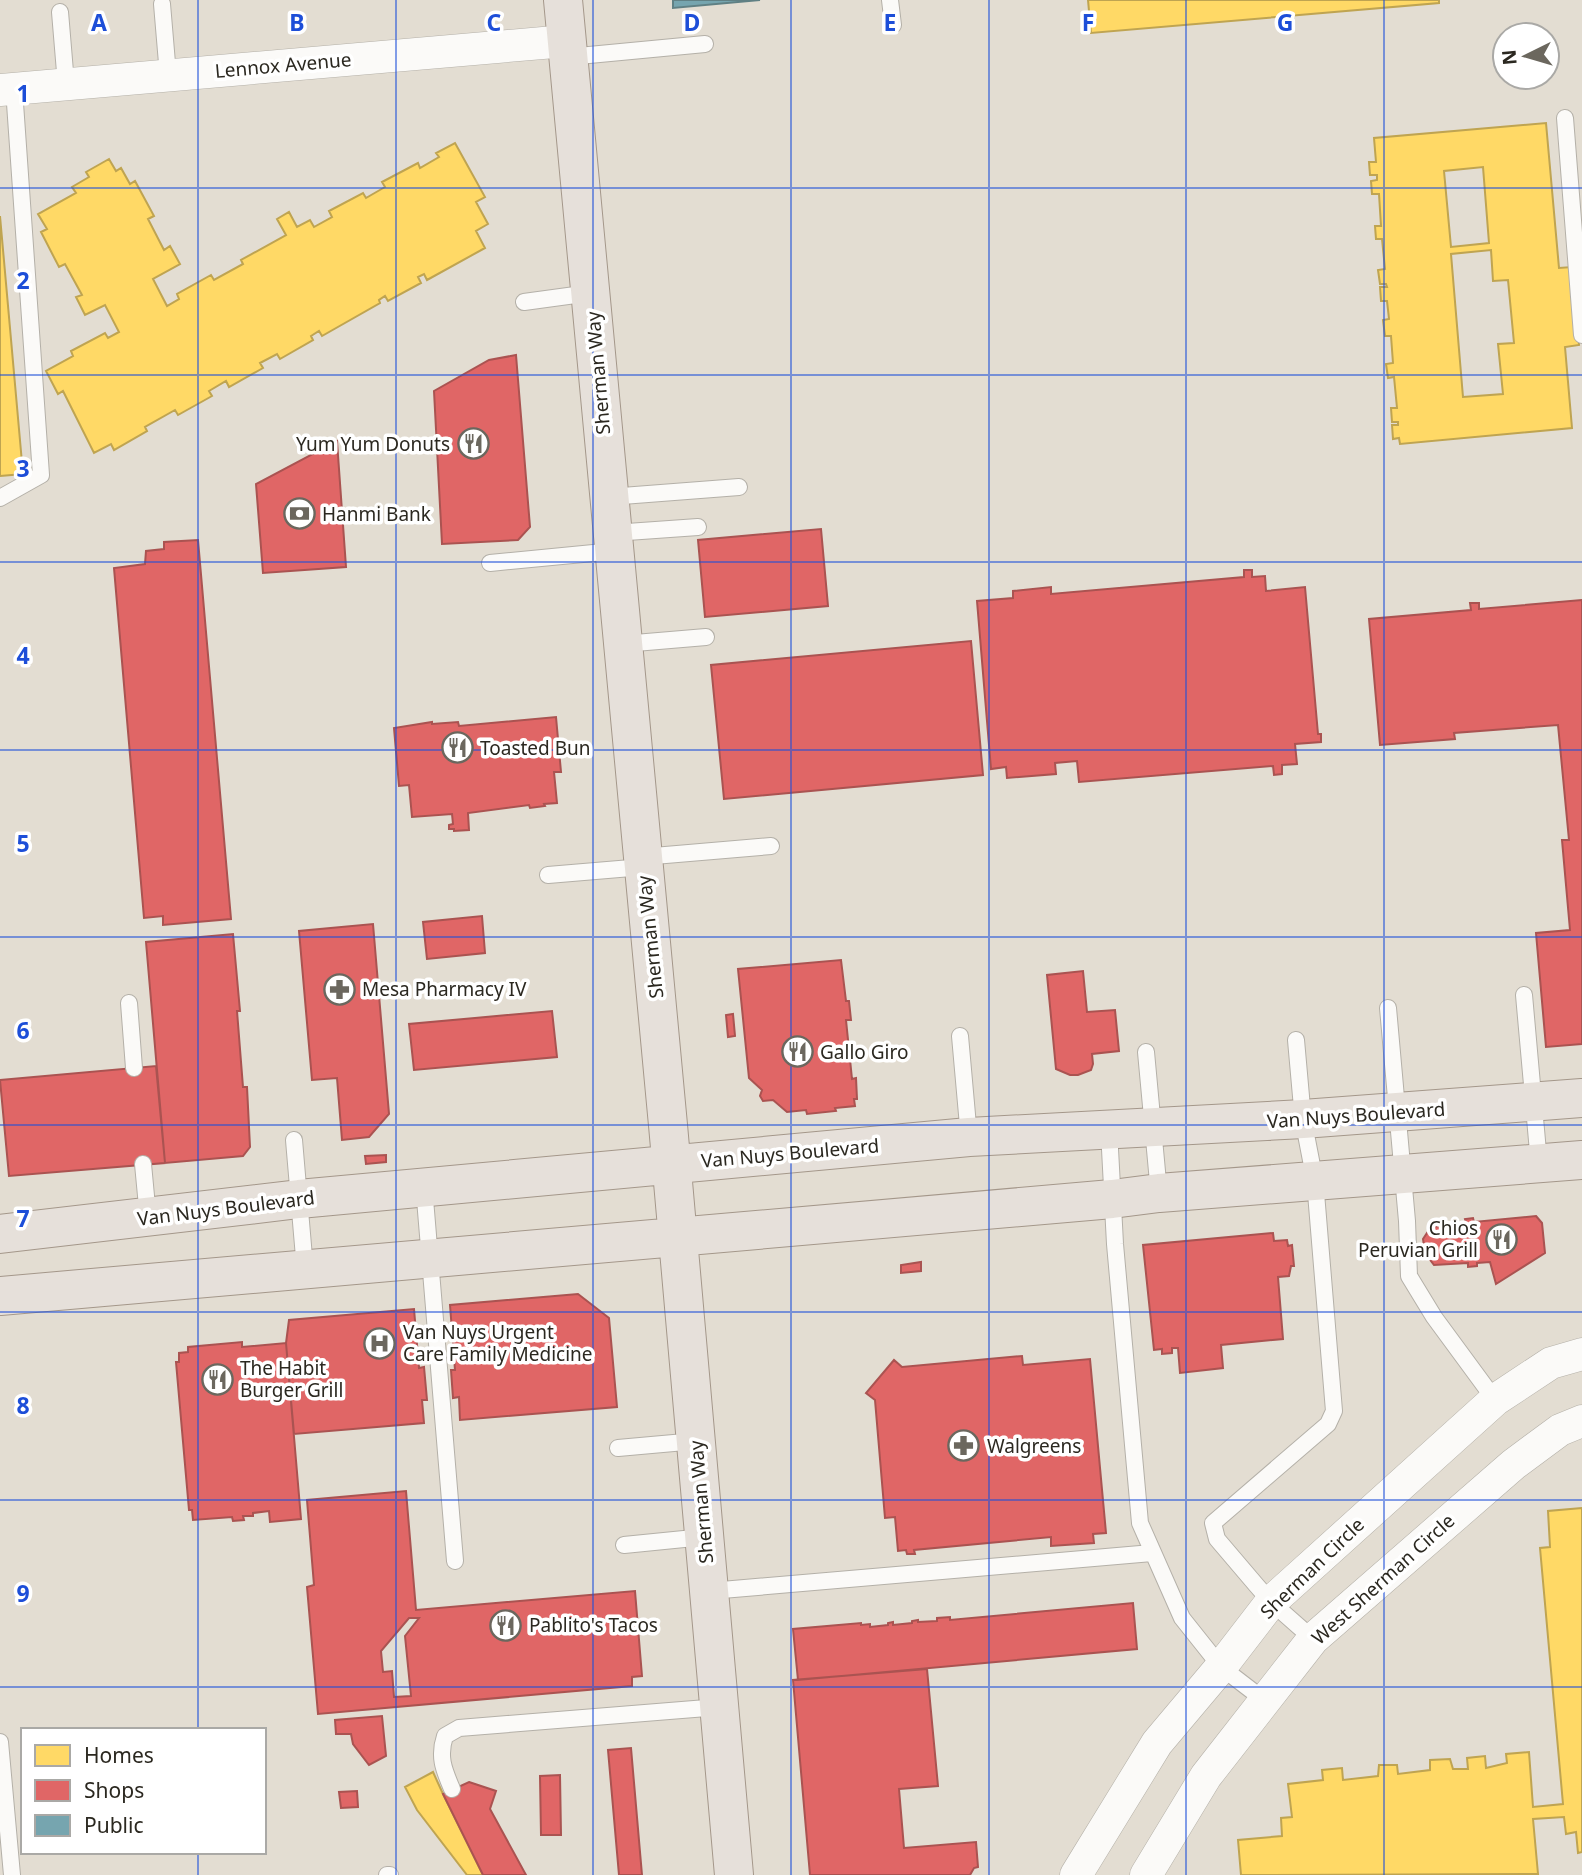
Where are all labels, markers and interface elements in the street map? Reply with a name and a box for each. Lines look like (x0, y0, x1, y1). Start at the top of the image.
text: A (91, 6, 107, 38)
text: B (289, 6, 305, 38)
text: C (487, 6, 502, 38)
text: D (684, 6, 700, 38)
text: E (884, 6, 896, 38)
text: F (1082, 6, 1094, 38)
text: G (1277, 6, 1293, 38)
north arrow (1491, 21, 1561, 91)
street label: Lennox Avenue (214, 46, 352, 84)
text: N (1495, 49, 1523, 66)
text: 1 (16, 77, 30, 109)
text: 2 (16, 264, 30, 296)
street label: Sherman Way (580, 310, 616, 436)
restaurant icon: Yum Yum Donuts (456, 427, 490, 461)
place label: Yum Yum Donuts (296, 431, 450, 457)
text: 3 (16, 452, 30, 484)
bank icon: Hanmi Bank (282, 497, 316, 531)
place label: Hanmi Bank (322, 501, 431, 527)
text: 4 (16, 639, 30, 671)
restaurant icon: Toasted Bun (440, 731, 474, 765)
place label: Toasted Bun (480, 735, 591, 761)
text: 5 (16, 827, 30, 859)
street label: Sherman Way (631, 874, 669, 1000)
pharmacy icon: Mesa Pharmacy IV (322, 972, 356, 1006)
place label: Mesa Pharmacy IV (362, 976, 527, 1002)
text: 6 (16, 1014, 30, 1046)
restaurant icon: Gallo Giro (780, 1035, 814, 1069)
place label: Gallo Giro (820, 1039, 908, 1065)
street label: Van Nuys Boulevard (1266, 1096, 1446, 1134)
street label: Van Nuys Boulevard (700, 1132, 880, 1174)
street label: Van Nuys Boulevard (136, 1184, 316, 1232)
text: 7 (16, 1202, 30, 1234)
place label: Chios Peruvian Grill (1358, 1215, 1478, 1263)
restaurant icon: Chios Peruvian Grill (1484, 1222, 1518, 1256)
place label: Van Nuys Urgent Care Family Medicine (403, 1319, 593, 1367)
hospital icon: Van Nuys Urgent Care Family Medicine (363, 1326, 397, 1360)
place label: The Habit Burger Grill (240, 1355, 343, 1403)
restaurant icon: The Habit Burger Grill (200, 1362, 234, 1396)
text: 8 (16, 1389, 30, 1421)
pharmacy icon: Walgreens (947, 1429, 981, 1463)
place label: Walgreens (987, 1433, 1081, 1459)
street label: Sherman Way (683, 1439, 719, 1565)
street label: West Sherman Circle (1306, 1508, 1460, 1650)
street label: Sherman Circle (1254, 1512, 1370, 1624)
text: 9 (16, 1577, 30, 1609)
restaurant icon: Pablito's Tacos (489, 1608, 523, 1642)
place label: Pablito's Tacos (529, 1612, 658, 1638)
legend (21, 1728, 266, 1854)
text: Homes (84, 1741, 154, 1769)
text: Shops (84, 1776, 144, 1804)
text: Public (84, 1811, 144, 1839)

